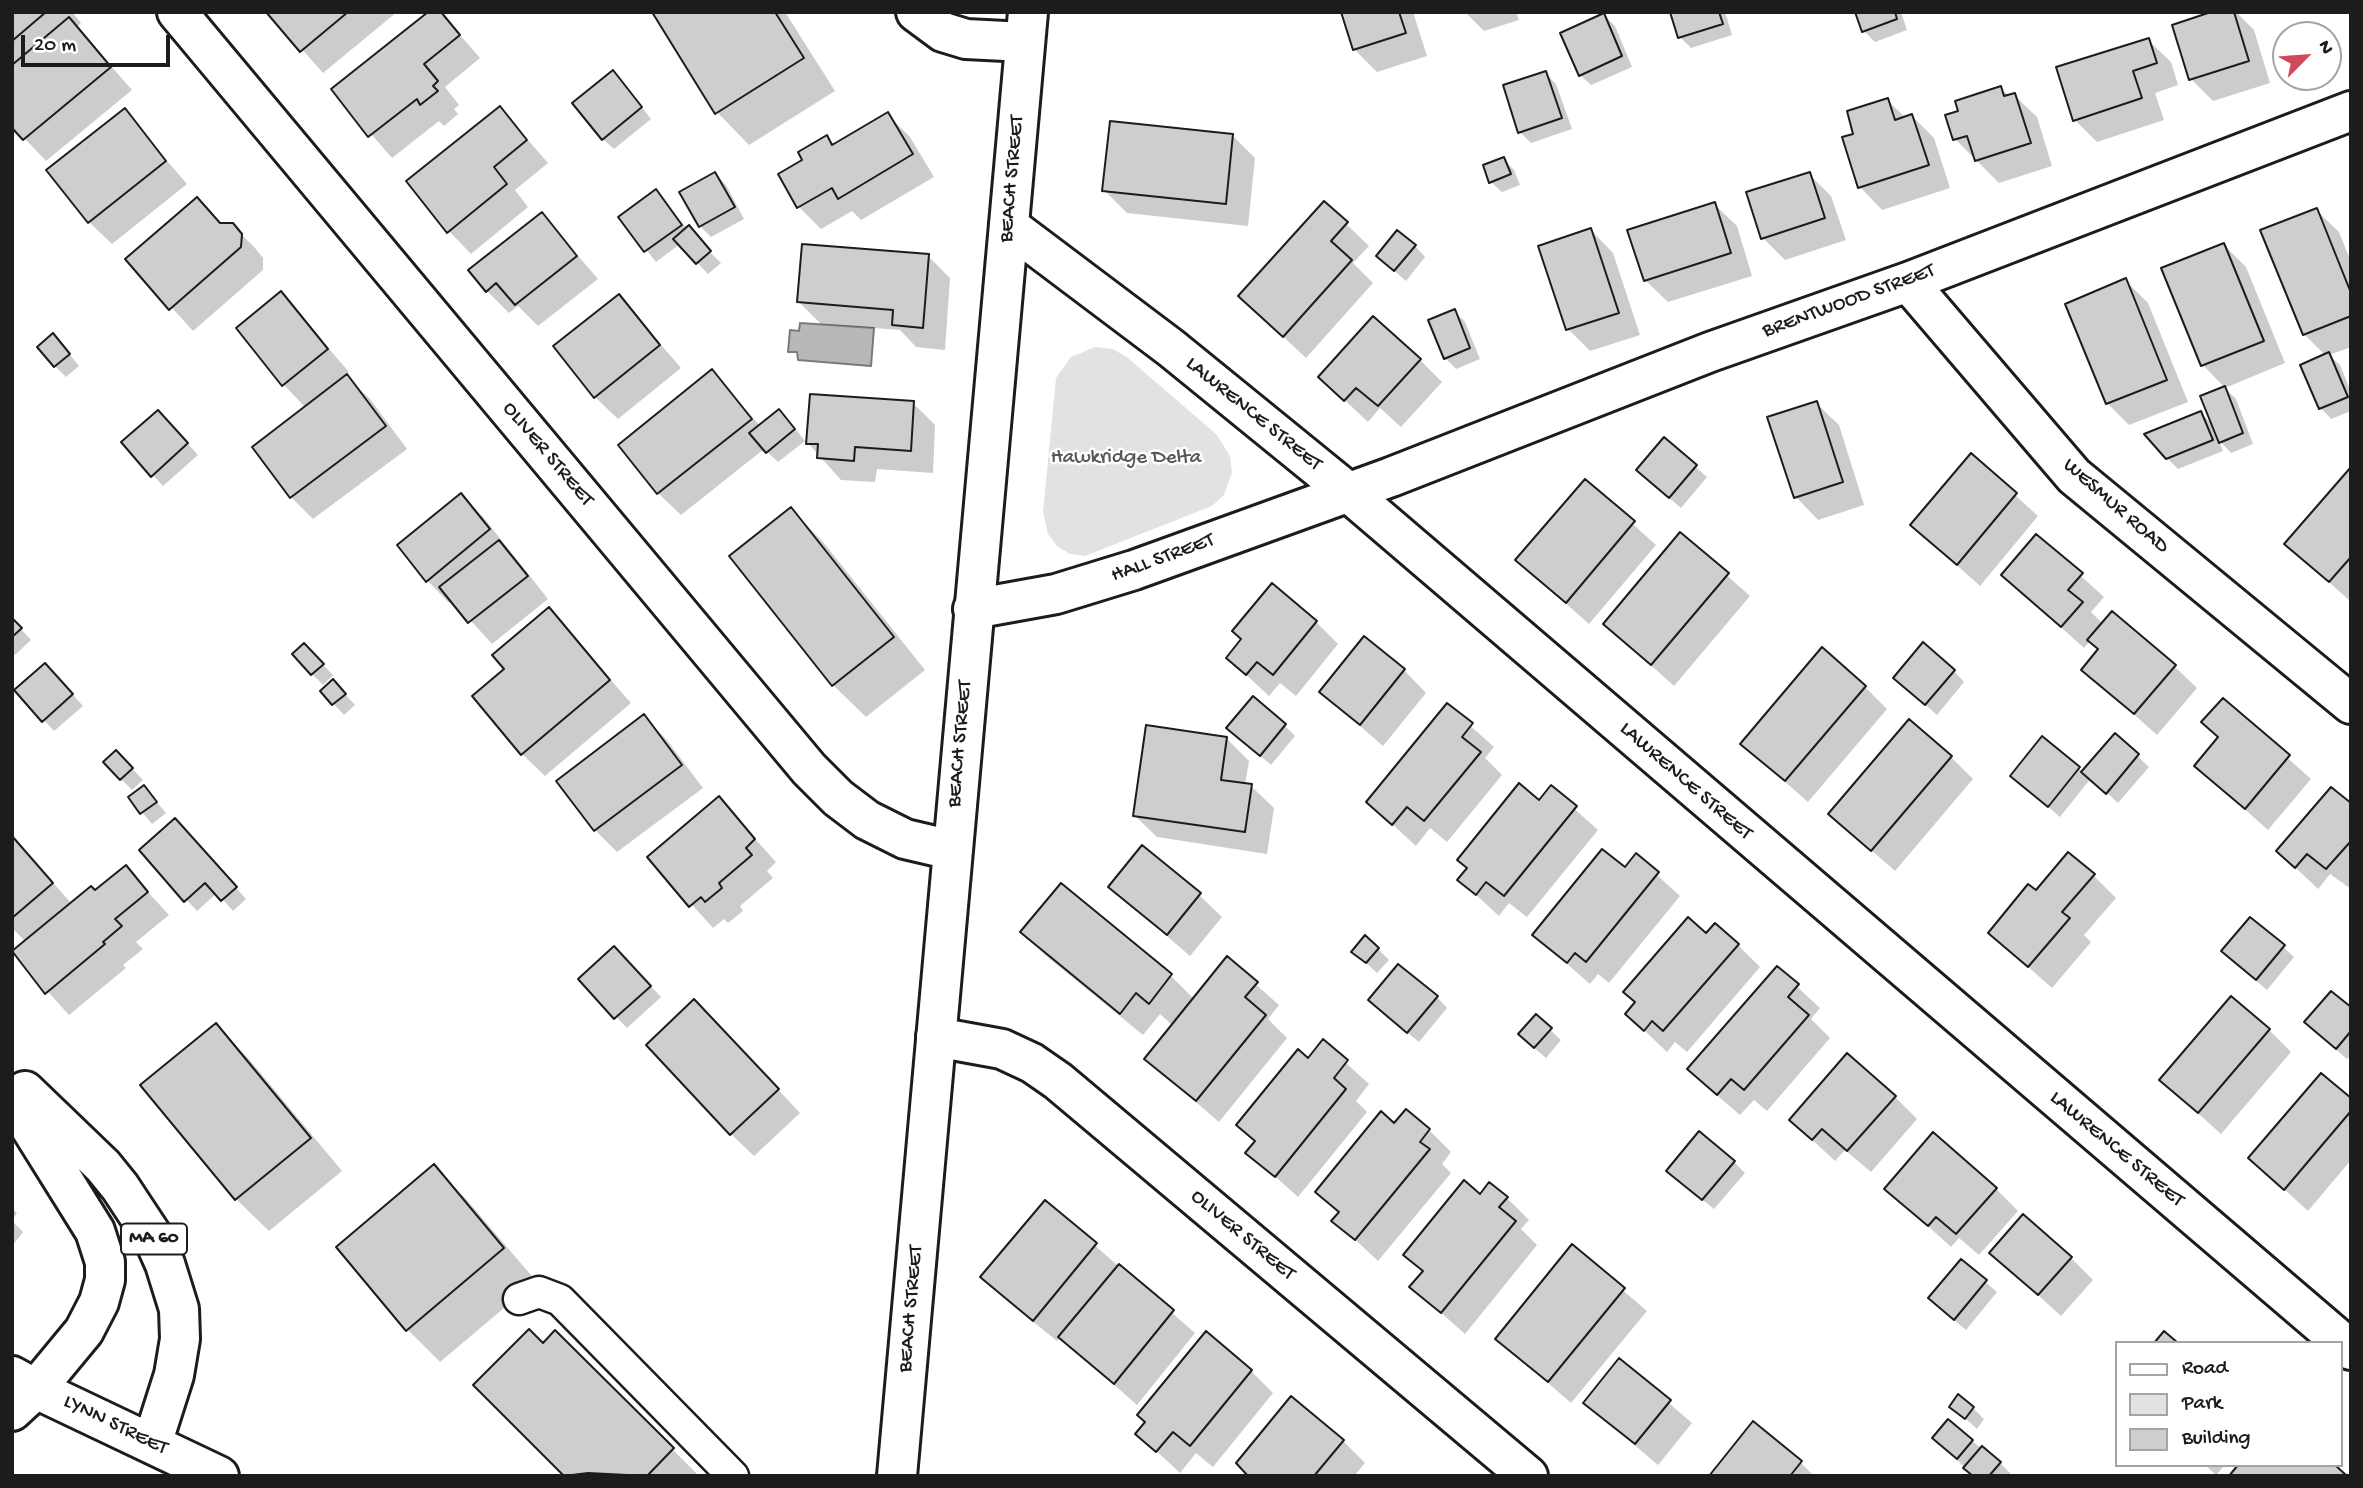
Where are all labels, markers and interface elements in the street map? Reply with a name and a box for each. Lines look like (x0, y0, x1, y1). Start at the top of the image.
scale bar (24, 21, 173, 65)
north arrow (2272, 21, 2342, 91)
text: 20 m (34, 34, 76, 59)
text: N (2312, 37, 2338, 58)
street label: BEACH STREET (995, 114, 1031, 244)
street label: BRENTWOOD STREET (1759, 259, 1939, 345)
street label: LAWRENCE STREET (1180, 352, 1326, 478)
street label: OLIVER STREET (496, 397, 598, 513)
park label: Hawkridge Delta (1051, 446, 1201, 472)
street label: WESMUR ROAD (2057, 454, 2173, 560)
street label: HALL STREET (1108, 529, 1218, 589)
street label: BEACH STREET (943, 679, 979, 809)
street label: LAWRENCE STREET (1613, 717, 1757, 847)
street label: LAWRENCE STREET (2043, 1086, 2189, 1214)
street label: OLIVER STREET (1184, 1185, 1300, 1287)
road number: MA 60 (121, 1224, 187, 1254)
street label: BEACH STREET (894, 1244, 930, 1374)
legend (2114, 1341, 2342, 1467)
text: Road (2182, 1357, 2228, 1382)
street label: LYNN STREET (59, 1390, 171, 1462)
text: Park (2182, 1392, 2222, 1417)
text: Building (2182, 1427, 2251, 1452)

